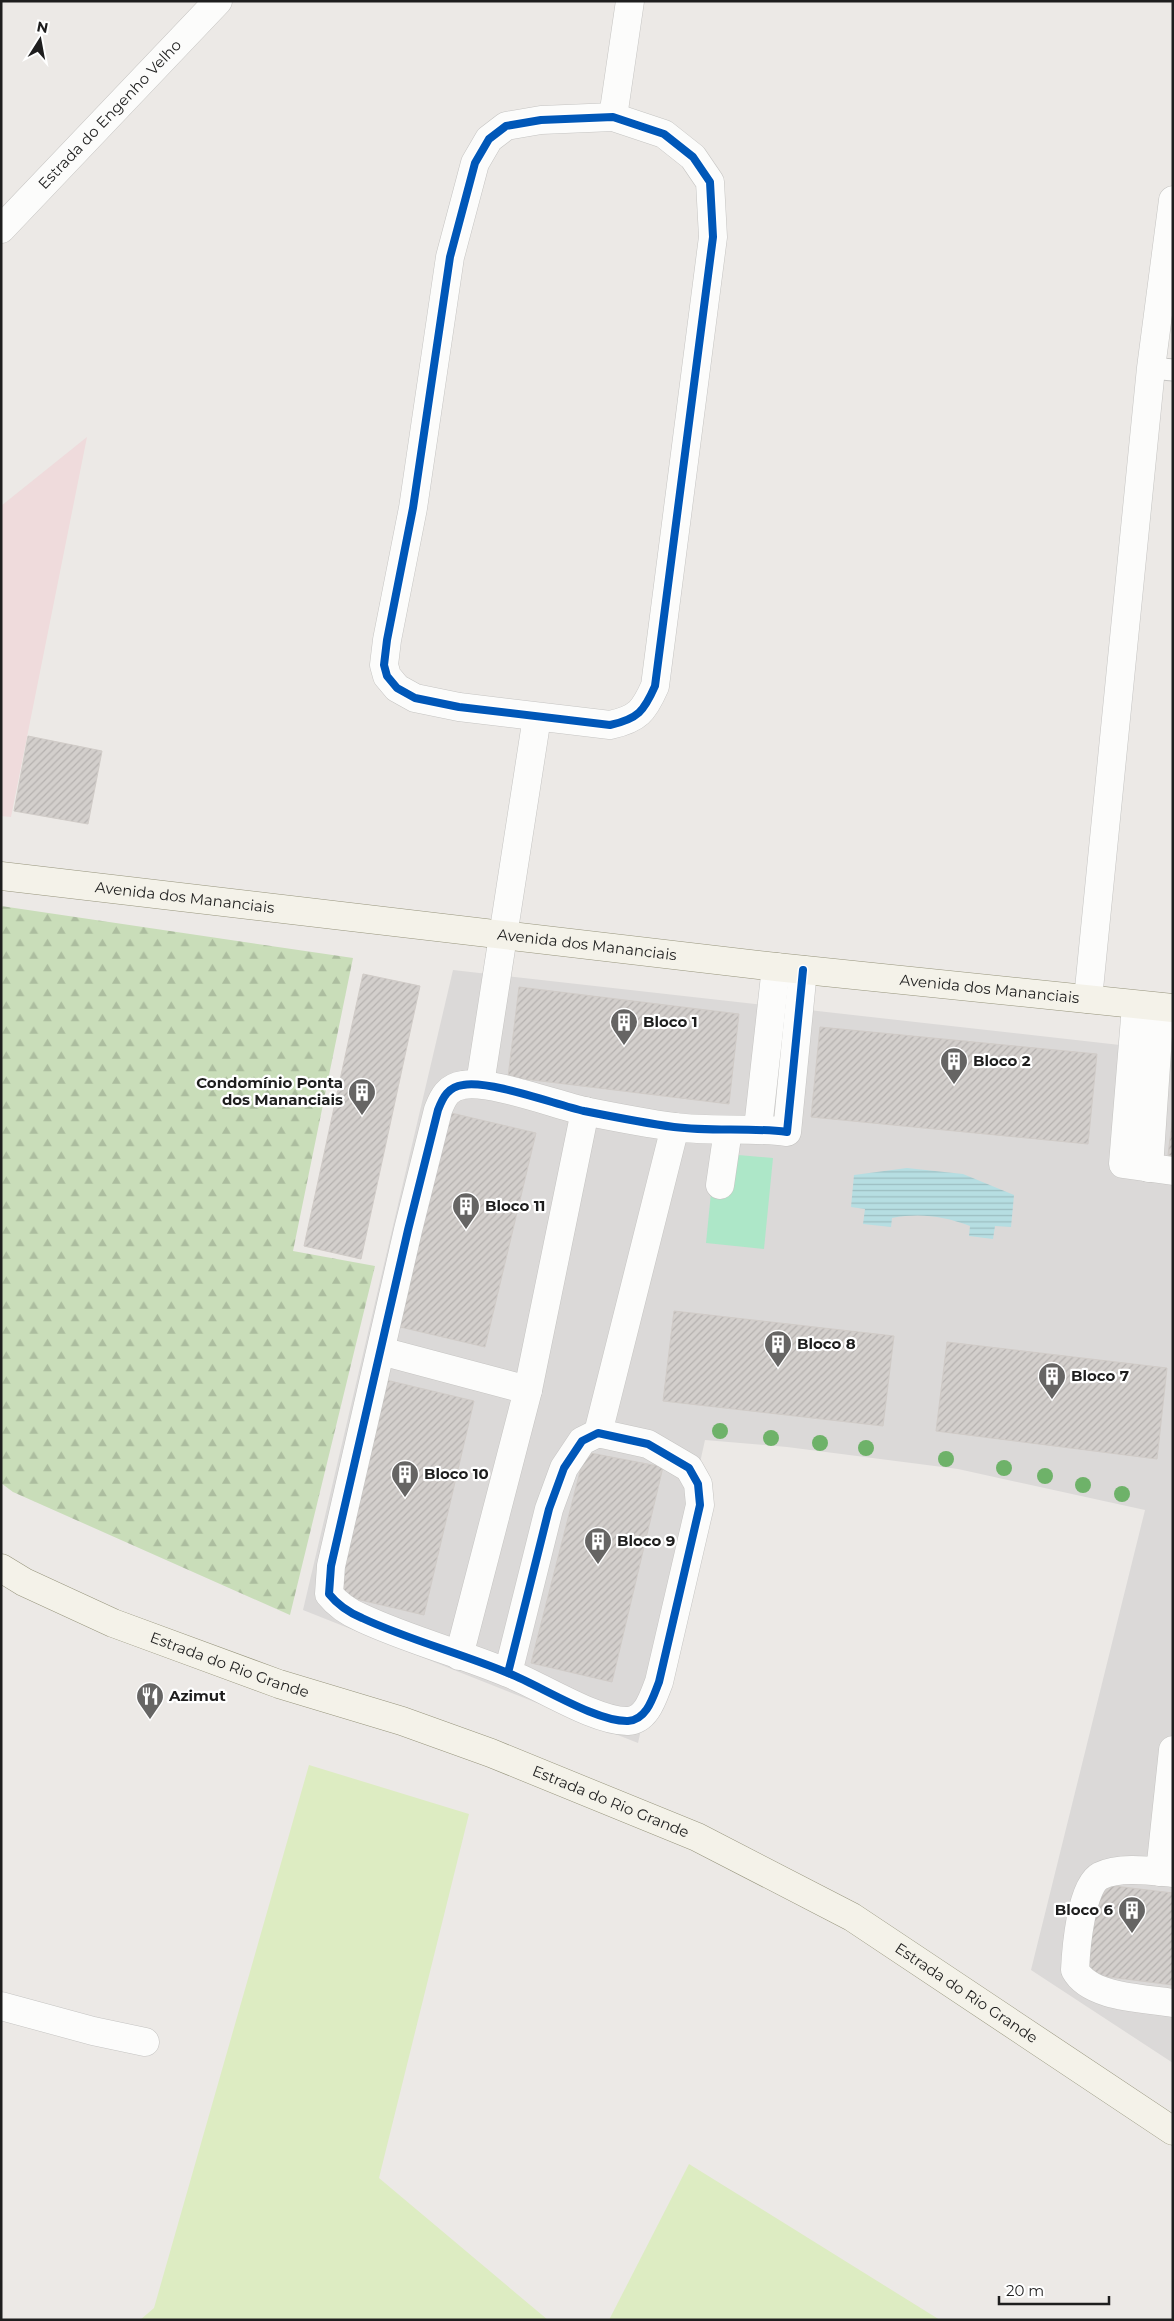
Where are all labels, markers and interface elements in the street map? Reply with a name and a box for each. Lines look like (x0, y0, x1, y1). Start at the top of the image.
north arrow (15, 15, 65, 65)
text: N (35, 17, 50, 37)
street label: Estrada do Engenho Velho (34, 35, 185, 193)
street label: Avenida dos Mananciais (94, 877, 275, 917)
street label: Avenida dos Mananciais (496, 924, 678, 964)
street label: Avenida dos Mananciais (899, 970, 1080, 1007)
building icon: Bloco 1 (609, 1007, 639, 1046)
place label: Bloco 1 (643, 1012, 698, 1031)
building icon: Bloco 2 (939, 1046, 969, 1085)
place label: Bloco 2 (973, 1051, 1031, 1070)
place label: Condomínio Ponta dos Mananciais (196, 1073, 343, 1109)
building icon: Condomínio Ponta dos Mananciais (347, 1077, 377, 1116)
building icon: Bloco 11 (451, 1191, 481, 1230)
place label: Bloco 11 (485, 1196, 545, 1215)
building icon: Bloco 8 (763, 1329, 793, 1368)
place label: Bloco 8 (797, 1334, 856, 1353)
building icon: Bloco 7 (1037, 1361, 1067, 1400)
place label: Bloco 7 (1071, 1366, 1129, 1385)
building icon: Bloco 10 (390, 1459, 420, 1498)
place label: Bloco 10 (424, 1464, 489, 1483)
building icon: Bloco 9 (583, 1526, 613, 1565)
place label: Bloco 9 (617, 1531, 675, 1550)
street label: Estrada do Rio Grande (148, 1628, 312, 1702)
restaurant icon: Azimut (135, 1681, 165, 1720)
place label: Azimut (168, 1686, 226, 1705)
street label: Estrada do Rio Grande (530, 1761, 692, 1842)
building icon: Bloco 6 (1117, 1895, 1147, 1934)
place label: Bloco 6 (1055, 1900, 1113, 1919)
street label: Estrada do Rio Grande (892, 1938, 1042, 2047)
scale bar (999, 2274, 1109, 2306)
text: 20 m (1006, 2281, 1044, 2300)

